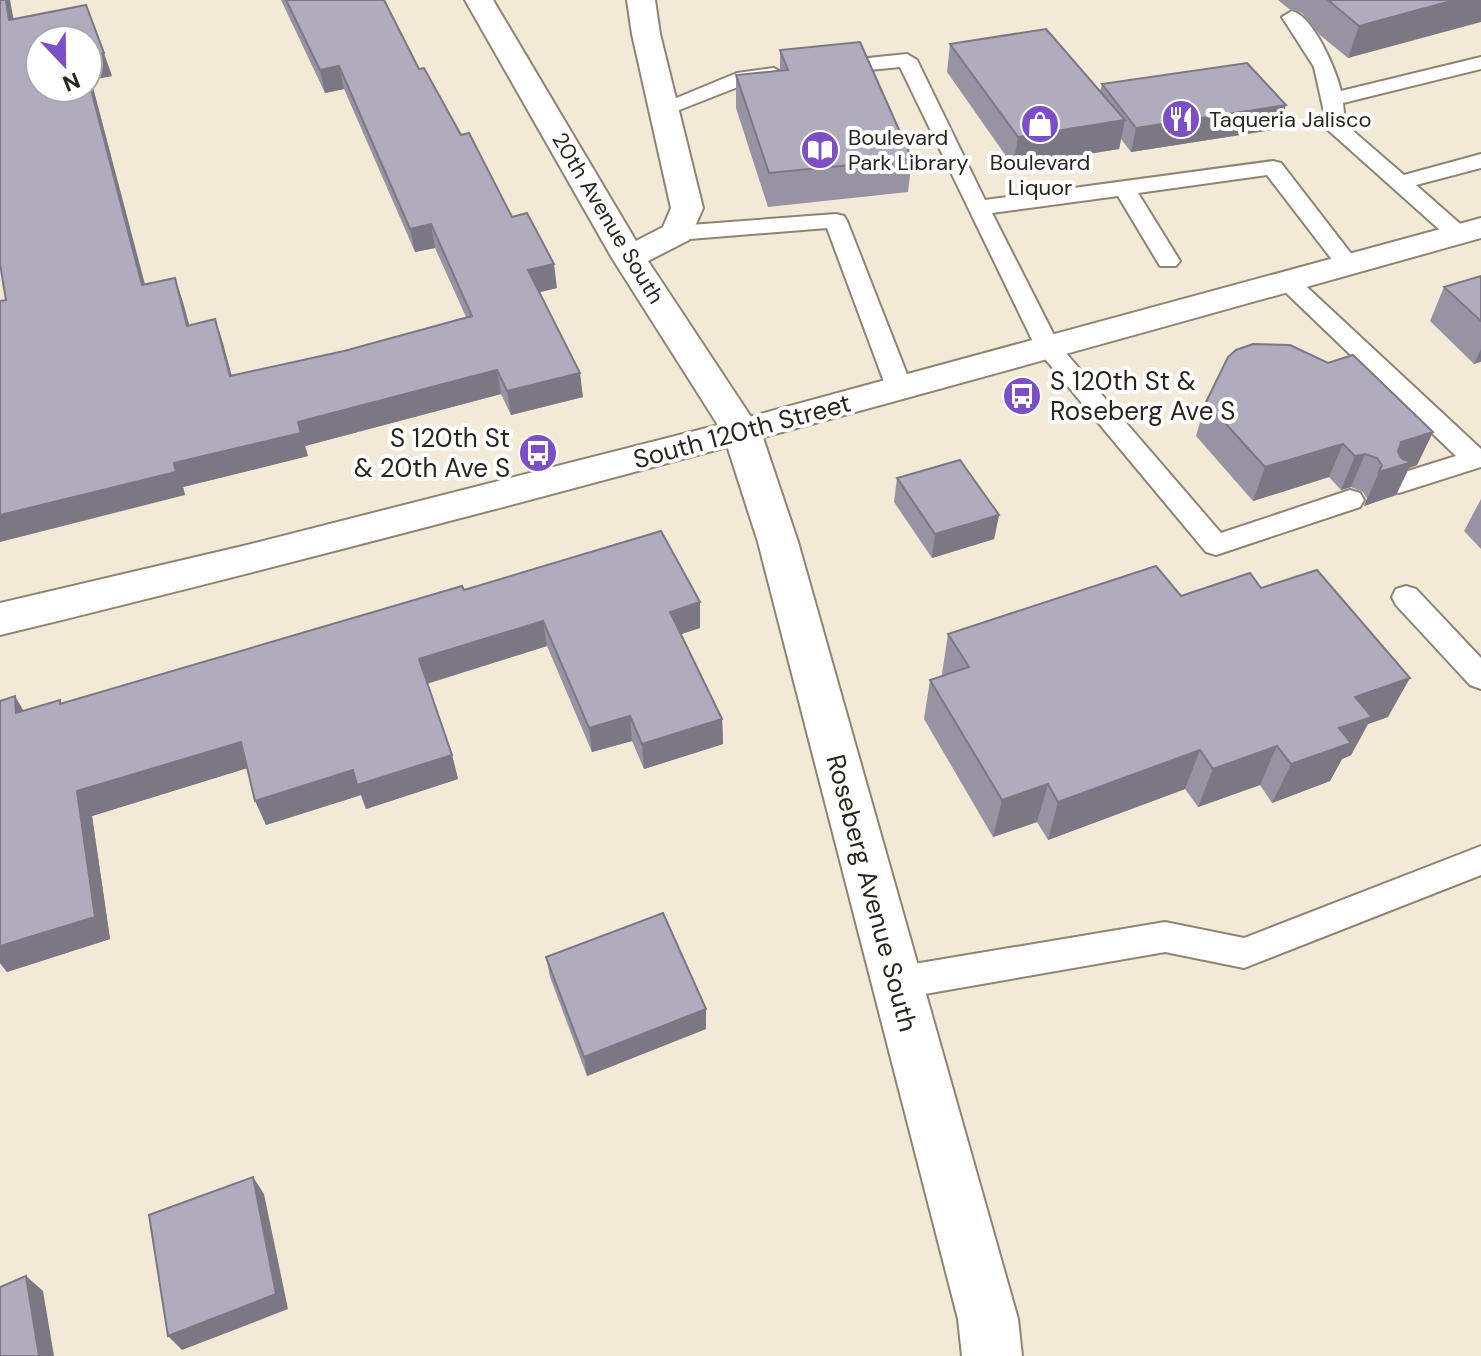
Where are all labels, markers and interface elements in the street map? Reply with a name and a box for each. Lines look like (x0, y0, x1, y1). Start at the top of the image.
north arrow (24, 24, 104, 104)
text: N (58, 66, 84, 99)
restaurant icon: Taqueria Jalisco (1160, 98, 1202, 140)
shop icon: Boulevard Liquor (1019, 103, 1061, 145)
place label: Taqueria Jalisco (1209, 105, 1372, 134)
place label: Boulevard Park Library (848, 123, 968, 177)
street label: 20th Avenue South (545, 127, 671, 309)
library icon: Boulevard Park Library (799, 129, 841, 171)
place label: Boulevard Liquor (990, 148, 1090, 202)
place label: S 120th St & Roseberg Ave S (1050, 364, 1235, 428)
bus stop icon: S 120th St & Roseberg Ave S (1001, 375, 1043, 417)
street label: South 120th Street (630, 386, 854, 476)
place label: S 120th St & 20th Ave S (354, 421, 510, 485)
bus stop icon: S 120th St & 20th Ave S (517, 432, 559, 474)
street label: Roseberg Avenue South (819, 751, 925, 1035)

